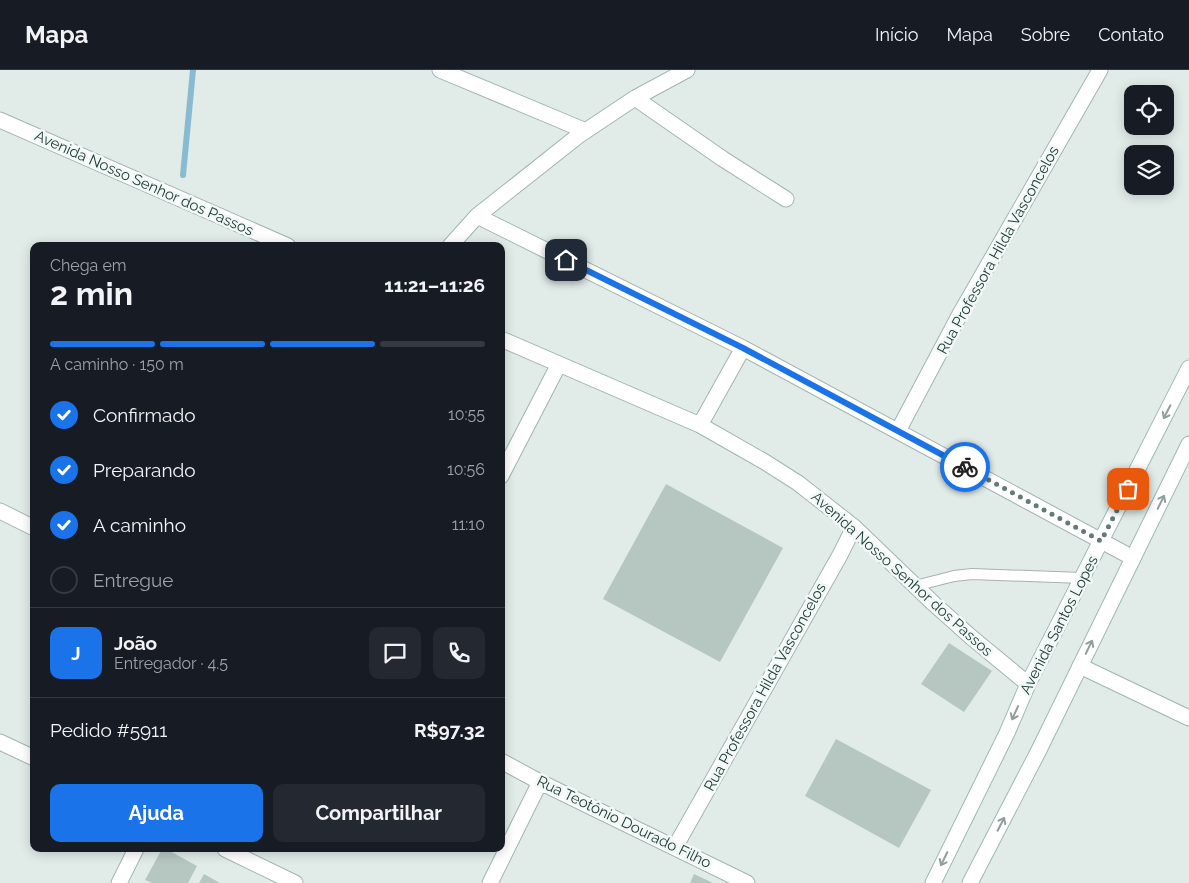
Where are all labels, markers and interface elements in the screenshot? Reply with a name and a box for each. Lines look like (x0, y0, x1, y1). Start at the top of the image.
text: Mapa (25, 20, 88, 49)
text: Início (875, 24, 918, 45)
text: Mapa (946, 24, 993, 45)
text: Sobre (1021, 24, 1070, 45)
text: Contato (1098, 24, 1164, 45)
map controls (1124, 85, 1174, 195)
button: locate (1124, 85, 1174, 135)
street label: Avenida Nosso Senhor dos Passos (32, 126, 256, 240)
street label: Rua Professora Hilda Vasconcelos (933, 143, 1063, 357)
button: layers (1124, 145, 1174, 195)
pin (545, 239, 587, 281)
icon: home (552, 246, 580, 274)
text: Chega em (50, 256, 126, 275)
text: 11:21–11:26 (384, 274, 485, 296)
text: 2 min (50, 275, 133, 312)
text: A caminho · 150 m (50, 355, 184, 374)
icon: check (50, 401, 78, 429)
text: Confirmado (93, 404, 196, 426)
one-way arrow (1162, 404, 1171, 419)
text: 10:55 (448, 405, 485, 424)
courier (940, 442, 990, 492)
icon: bike (951, 453, 979, 481)
icon: check (50, 456, 78, 484)
text: Preparando (93, 459, 196, 481)
text: 10:56 (447, 460, 485, 479)
pin (1107, 468, 1149, 510)
icon: bag (1114, 475, 1142, 503)
street label: Avenida Nosso Senhor dos Passos (808, 488, 996, 660)
one-way arrow (1156, 494, 1166, 509)
icon: check (50, 511, 78, 539)
text: A caminho (93, 514, 186, 536)
text: 11:10 (452, 515, 485, 534)
street label: Avenida Santos Lopes (1016, 553, 1102, 697)
text: Entregue (93, 569, 174, 591)
street label: Rua Professora Hilda Vasconcelos (700, 580, 830, 794)
button: chat (369, 627, 421, 679)
button: phone (433, 627, 485, 679)
text: João (114, 632, 157, 654)
one-way arrow (1084, 640, 1094, 655)
text: J (71, 642, 81, 664)
text: Entregador · 4.5 (114, 654, 228, 673)
one-way arrow (1010, 705, 1020, 720)
text: Pedido #5911 (50, 719, 167, 741)
text: R$97.32 (414, 719, 485, 741)
street label: Rua Teotônio Dourado Filho (534, 772, 714, 872)
button: Ajuda (50, 784, 263, 842)
button: Compartilhar (273, 784, 485, 842)
one-way arrow (997, 817, 1006, 832)
one-way arrow (939, 852, 949, 867)

